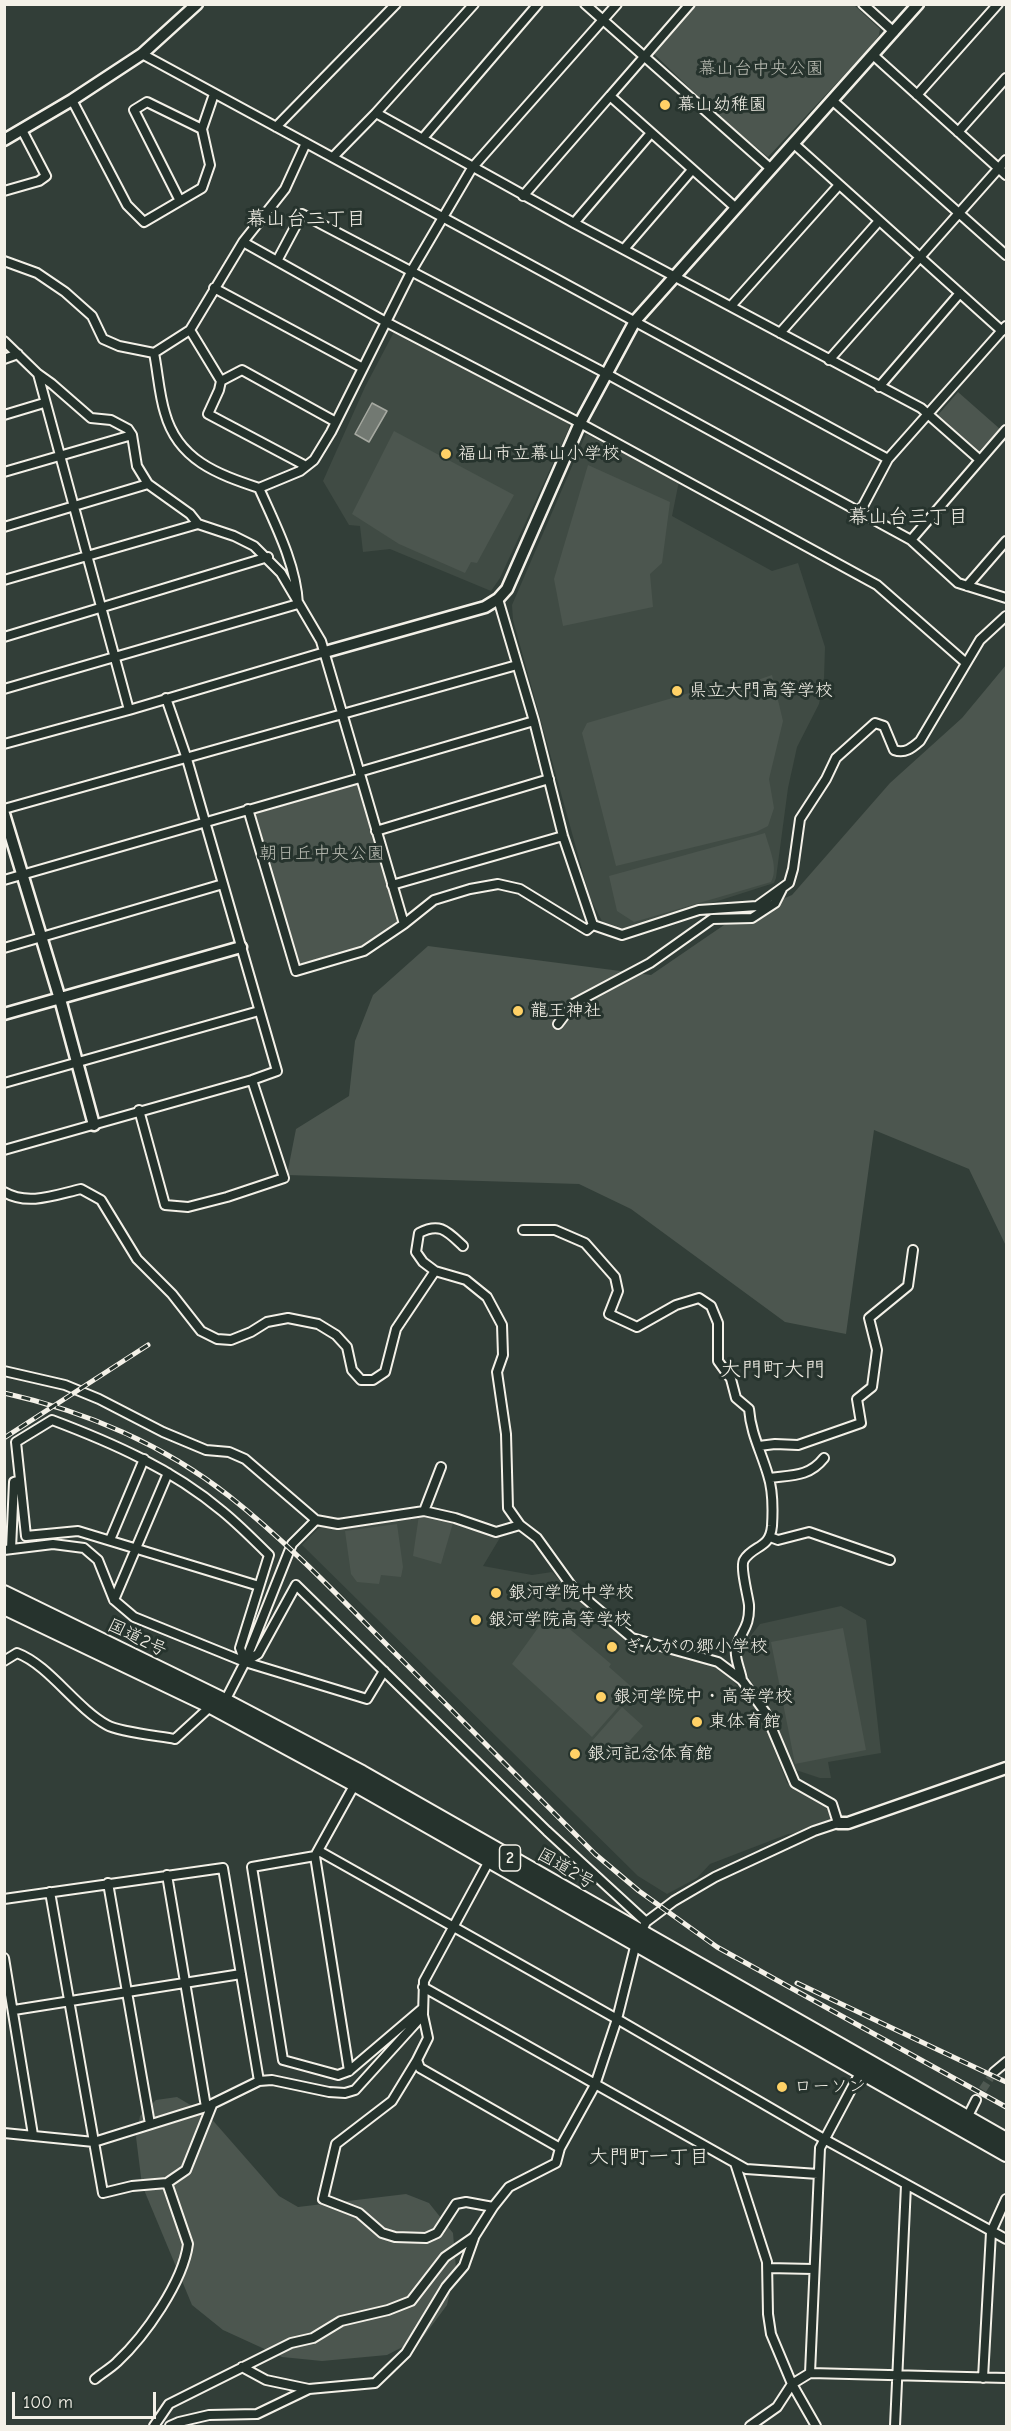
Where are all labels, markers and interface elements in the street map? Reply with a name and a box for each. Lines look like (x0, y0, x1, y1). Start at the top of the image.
park label: 幕山台中央公園 (698, 58, 824, 80)
place label: 幕山幼稚園 (677, 94, 767, 116)
marker: 幕山幼稚園 (658, 98, 672, 112)
district label: 幕山台二丁目 (246, 207, 366, 231)
place label: 福山市立幕山小学校 (458, 443, 620, 465)
marker: 福山市立幕山小学校 (439, 447, 453, 461)
district label: 幕山台三丁目 (848, 505, 968, 529)
place label: 県立大門高等学校 (689, 680, 833, 702)
marker: 県立大門高等学校 (670, 684, 684, 698)
park label: 朝日丘中央公園 (259, 843, 385, 865)
place label: 龍王神社 (530, 1000, 602, 1022)
marker: 龍王神社 (511, 1004, 525, 1018)
district label: 大門町大門 (721, 1357, 825, 1383)
place label: 銀河学院中学校 (508, 1582, 634, 1604)
marker: 銀河学院中学校 (489, 1586, 503, 1600)
place label: 銀河学院高等学校 (488, 1609, 632, 1631)
marker: 銀河学院高等学校 (469, 1613, 483, 1627)
street label: 国道2号 (104, 1614, 170, 1662)
place label: ぎんがの郷小学校 (624, 1636, 768, 1658)
marker: ぎんがの郷小学校 (605, 1640, 619, 1654)
place label: 銀河学院中・高等学校 (613, 1686, 793, 1708)
marker: 銀河学院中・高等学校 (594, 1690, 608, 1704)
place label: 東体育館 (709, 1711, 781, 1733)
marker: 東体育館 (690, 1715, 704, 1729)
place label: 銀河記念体育館 (587, 1743, 713, 1765)
marker: 銀河記念体育館 (568, 1747, 582, 1761)
street label: 国道2号 (533, 1844, 599, 1894)
road number: 2 (500, 1845, 520, 1871)
place label: ローソン (794, 2076, 866, 2098)
marker: ローソン (775, 2080, 789, 2094)
district label: 大門町一丁目 (589, 2145, 709, 2169)
scale bar (15, 2380, 159, 2418)
text: 100 m (23, 2392, 73, 2413)

